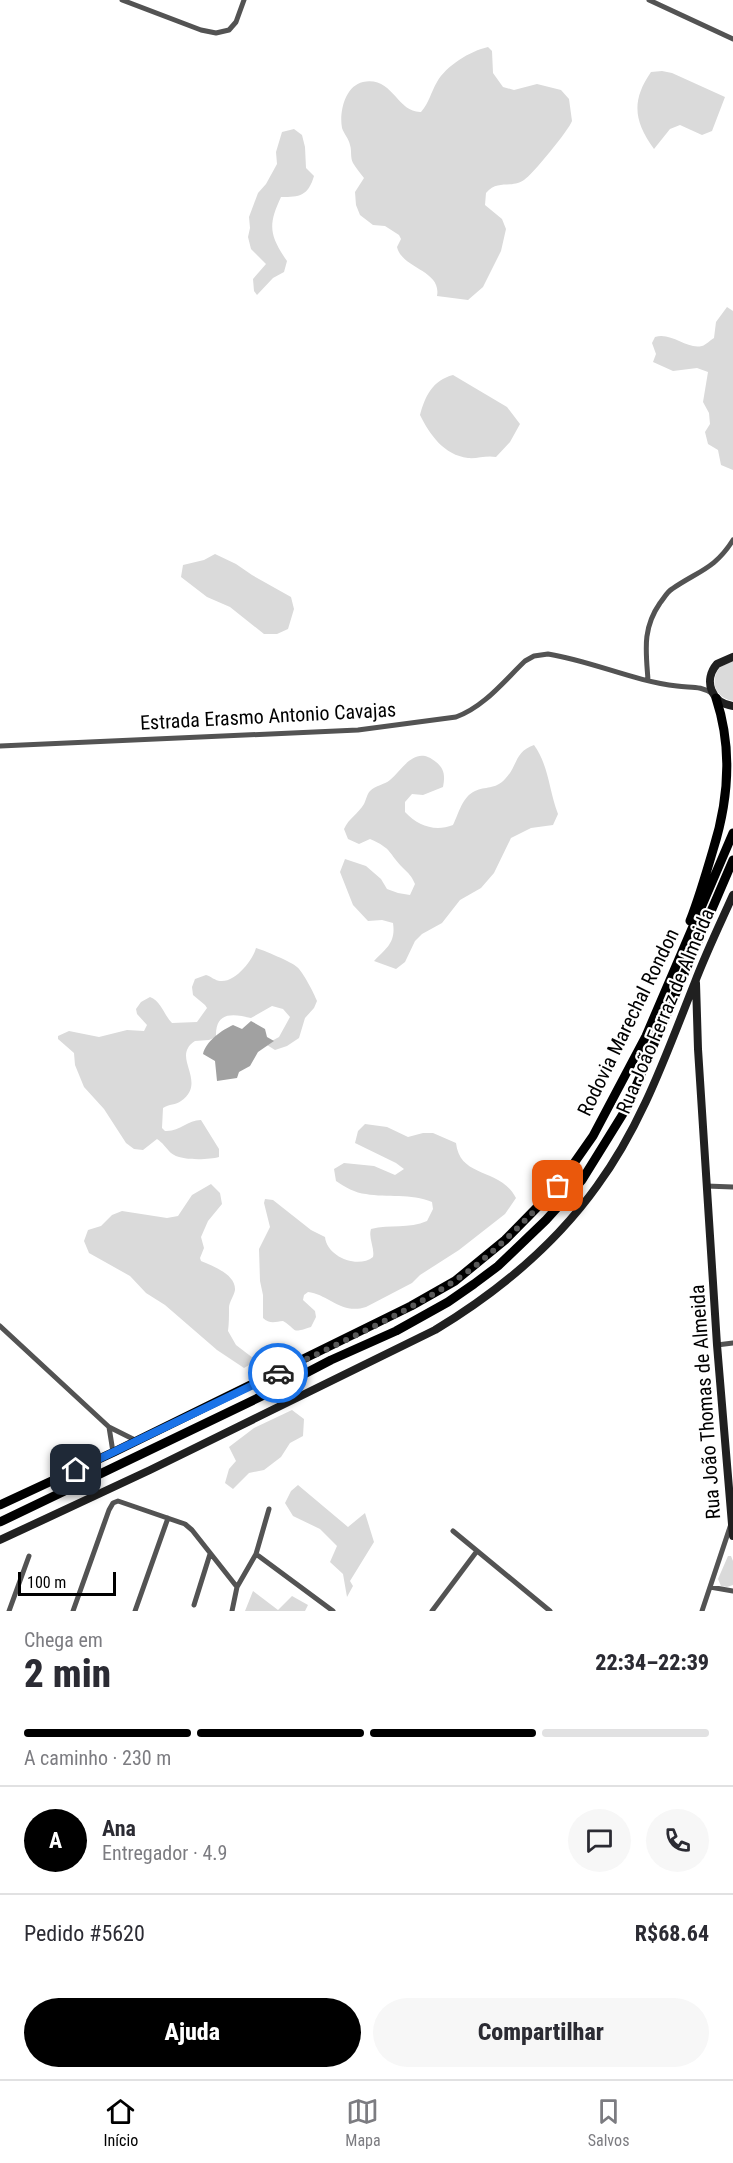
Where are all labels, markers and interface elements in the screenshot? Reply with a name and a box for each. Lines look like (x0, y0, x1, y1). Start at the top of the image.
street label: Estrada Erasmo Antonio Cavajas (139, 697, 397, 735)
street label: Rua João Ferraz de Almeida (611, 905, 719, 1117)
street label: Rodovia Marechal Rondon (572, 924, 684, 1120)
pin (532, 1160, 583, 1211)
icon: bag (541, 1169, 574, 1202)
street label: Rua João Thomas de Almeida (685, 1284, 725, 1520)
courier (248, 1343, 308, 1403)
icon: car (262, 1357, 295, 1390)
pin (50, 1444, 101, 1495)
icon: home (59, 1453, 92, 1486)
scale bar (18, 1569, 116, 1596)
text: 100 m (27, 1573, 66, 1592)
text: Chega em (24, 1628, 103, 1652)
text: 22:34–22:39 (595, 1650, 709, 1675)
text: 2 min (24, 1651, 111, 1697)
text: A caminho · 230 m (24, 1746, 171, 1770)
button: chat (568, 1809, 631, 1872)
button: phone (646, 1809, 709, 1872)
text: Ana (102, 1816, 136, 1841)
text: A (49, 1828, 62, 1853)
text: Entregador · 4.9 (102, 1841, 227, 1865)
text: Pedido #5620 (24, 1921, 145, 1946)
text: R$68.64 (635, 1921, 709, 1946)
button: Ajuda (24, 1998, 361, 2067)
button: Compartilhar (373, 1998, 709, 2067)
tab: Início (104, 2095, 138, 2150)
tab: Mapa (345, 2095, 381, 2150)
tab: Salvos (588, 2095, 629, 2150)

